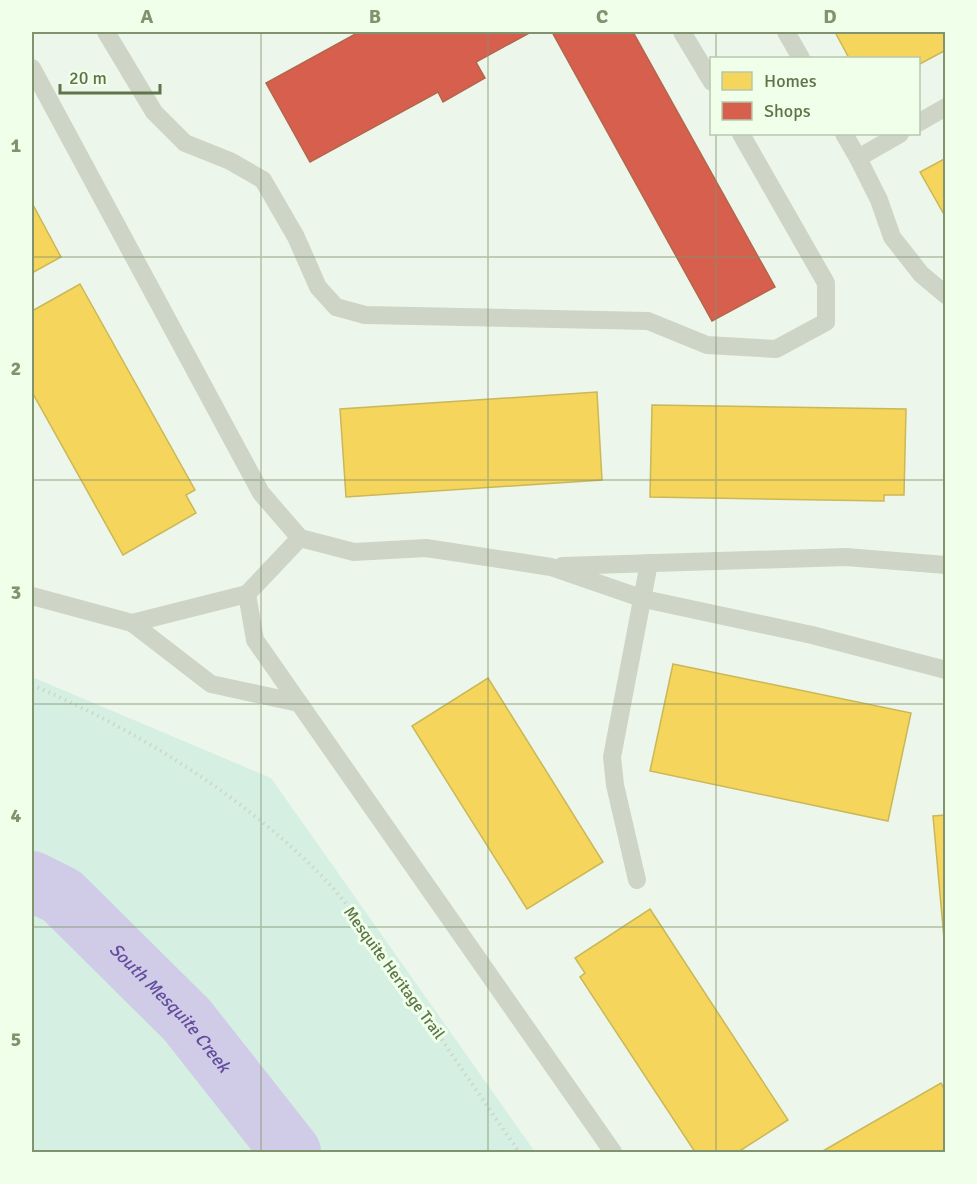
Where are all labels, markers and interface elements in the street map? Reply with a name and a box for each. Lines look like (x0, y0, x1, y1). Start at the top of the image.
text: A (141, 4, 154, 29)
text: B (369, 4, 381, 29)
text: C (596, 4, 608, 29)
text: D (823, 4, 837, 29)
scale bar (60, 57, 160, 95)
legend (710, 57, 920, 135)
text: 20 m (69, 67, 107, 89)
text: Homes (764, 70, 817, 92)
text: Shops (764, 100, 811, 122)
text: 1 (11, 133, 22, 158)
text: 2 (11, 356, 21, 381)
text: 3 (11, 580, 21, 605)
text: 4 (11, 803, 22, 828)
street label: Mesquite Heritage Trail (339, 903, 449, 1044)
water label: South Mesquite Creek (105, 938, 236, 1078)
text: 5 (11, 1027, 21, 1052)

